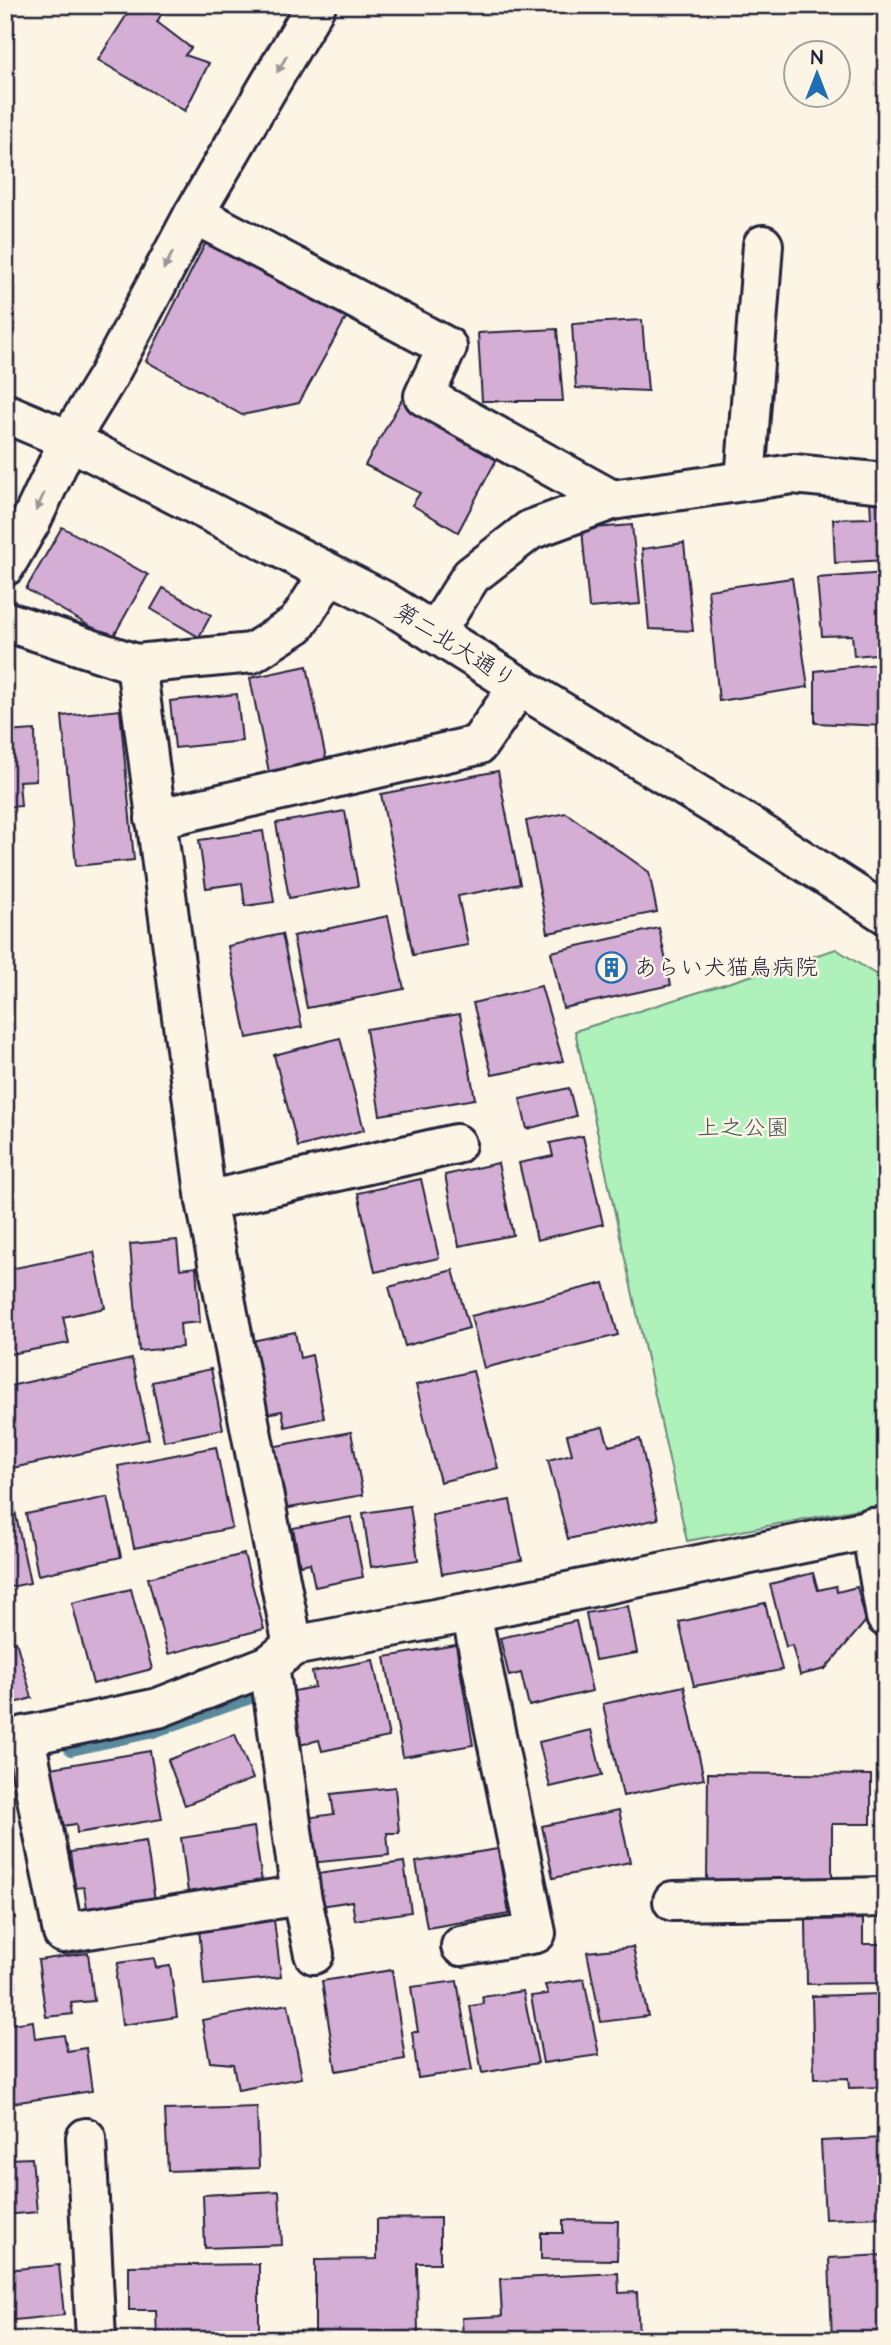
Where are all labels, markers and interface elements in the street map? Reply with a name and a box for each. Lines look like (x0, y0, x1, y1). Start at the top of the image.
north arrow (782, 38, 852, 108)
text: N (811, 45, 823, 72)
one-way arrow (275, 55, 288, 74)
one-way arrow (163, 252, 175, 272)
one-way arrow (34, 492, 46, 512)
street label: 第二北大通り (388, 596, 522, 696)
building icon: あらい犬猫鳥病院 (594, 951, 628, 985)
place label: あらい犬猫鳥病院 (634, 952, 818, 984)
park label: 上之公園 (697, 1112, 789, 1144)

